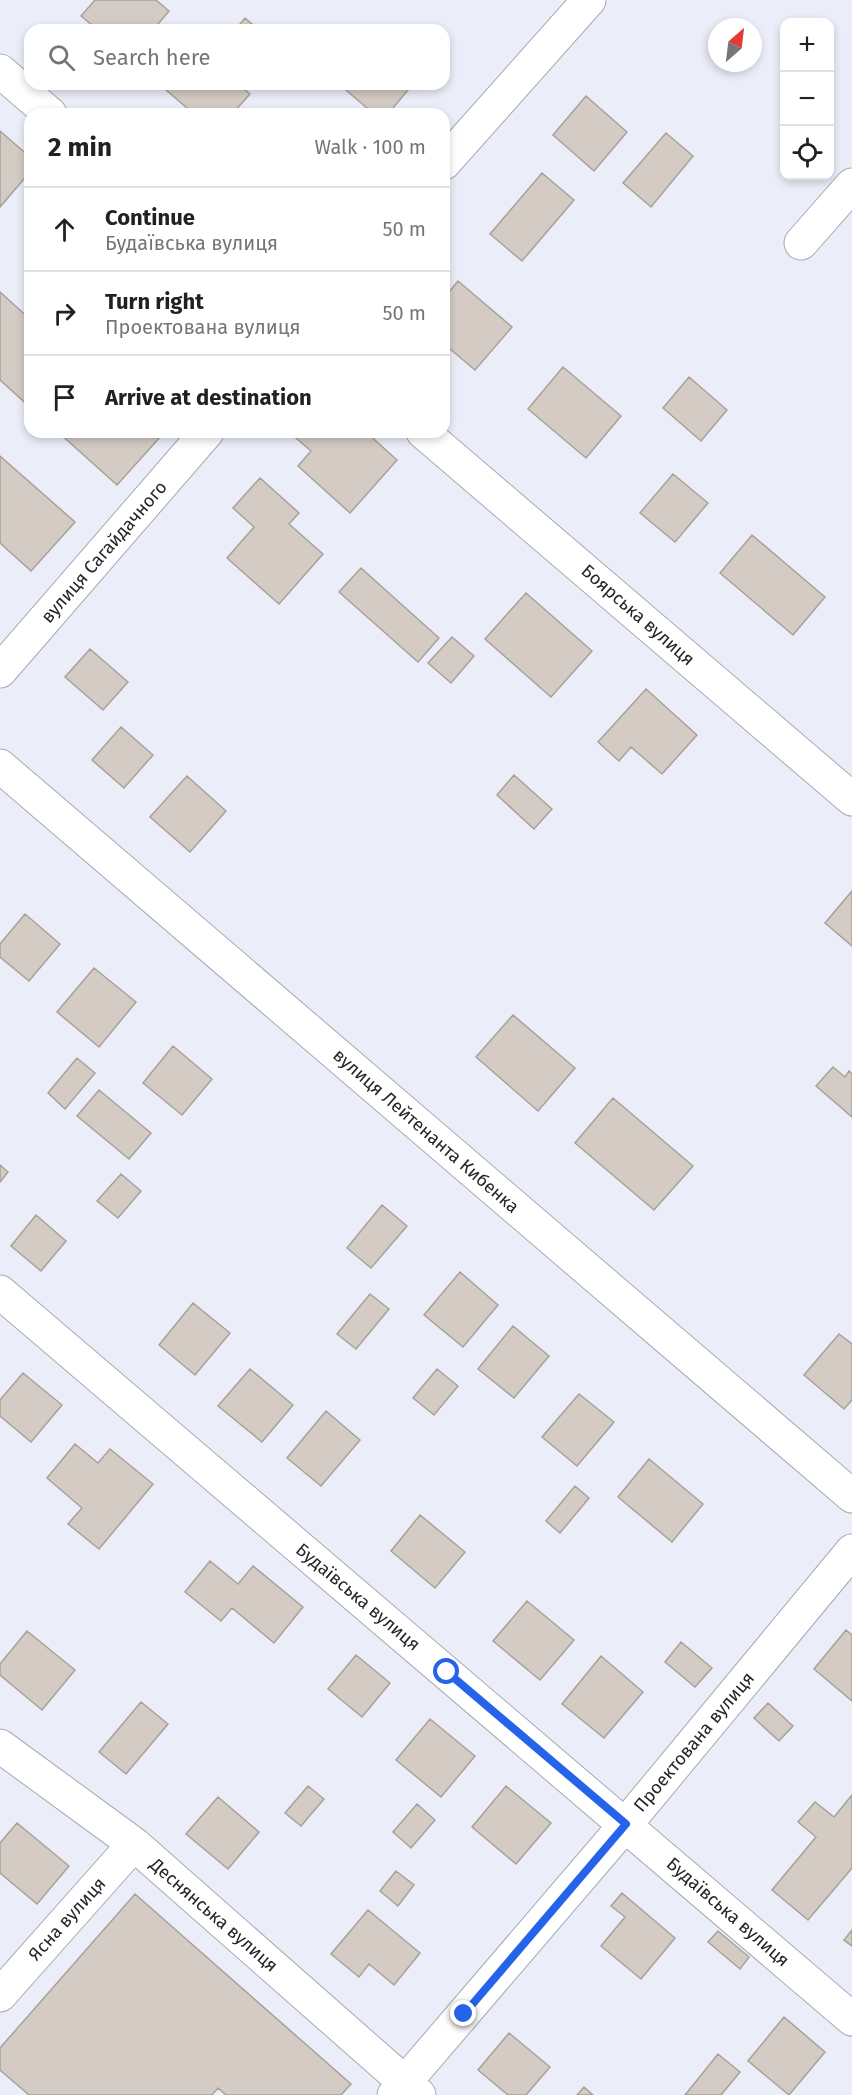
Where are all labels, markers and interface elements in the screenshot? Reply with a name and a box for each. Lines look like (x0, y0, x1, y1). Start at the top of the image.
north arrow (708, 18, 762, 72)
map controls (780, 18, 834, 180)
button: + (780, 18, 834, 72)
search box (24, 24, 450, 90)
icon: search (45, 41, 78, 74)
text: Search here (93, 44, 211, 71)
button: − (780, 72, 834, 126)
button: locate (780, 126, 834, 180)
text: 2 min (48, 132, 112, 163)
text: Walk · 100 m (314, 135, 426, 159)
text: Continue (105, 204, 195, 231)
icon: ahead (48, 213, 81, 246)
text: 50 m (382, 217, 426, 241)
text: Будаївська вулиця (105, 231, 278, 255)
text: Turn right (105, 288, 204, 315)
icon: right (48, 297, 81, 330)
text: 50 m (382, 301, 426, 325)
text: Проектована вулиця (105, 315, 300, 339)
icon: arrive (48, 381, 81, 414)
text: Arrive at destination (105, 384, 312, 411)
street label: вулиця Сагайдачного (36, 476, 172, 628)
street label: Боярська вулиця (577, 560, 699, 670)
street label: вулиця Лейтенанта Кибенка (329, 1044, 523, 1218)
street label: Будаївська вулиця (291, 1539, 425, 1655)
route start (433, 1658, 459, 1684)
street label: Проектована вулиця (629, 1668, 759, 1816)
street label: Деснянська вулиця (145, 1853, 282, 1977)
street label: Будаївська вулиця (662, 1853, 794, 1971)
street label: Ясна вулиця (24, 1873, 110, 1965)
route end (450, 2000, 476, 2026)

